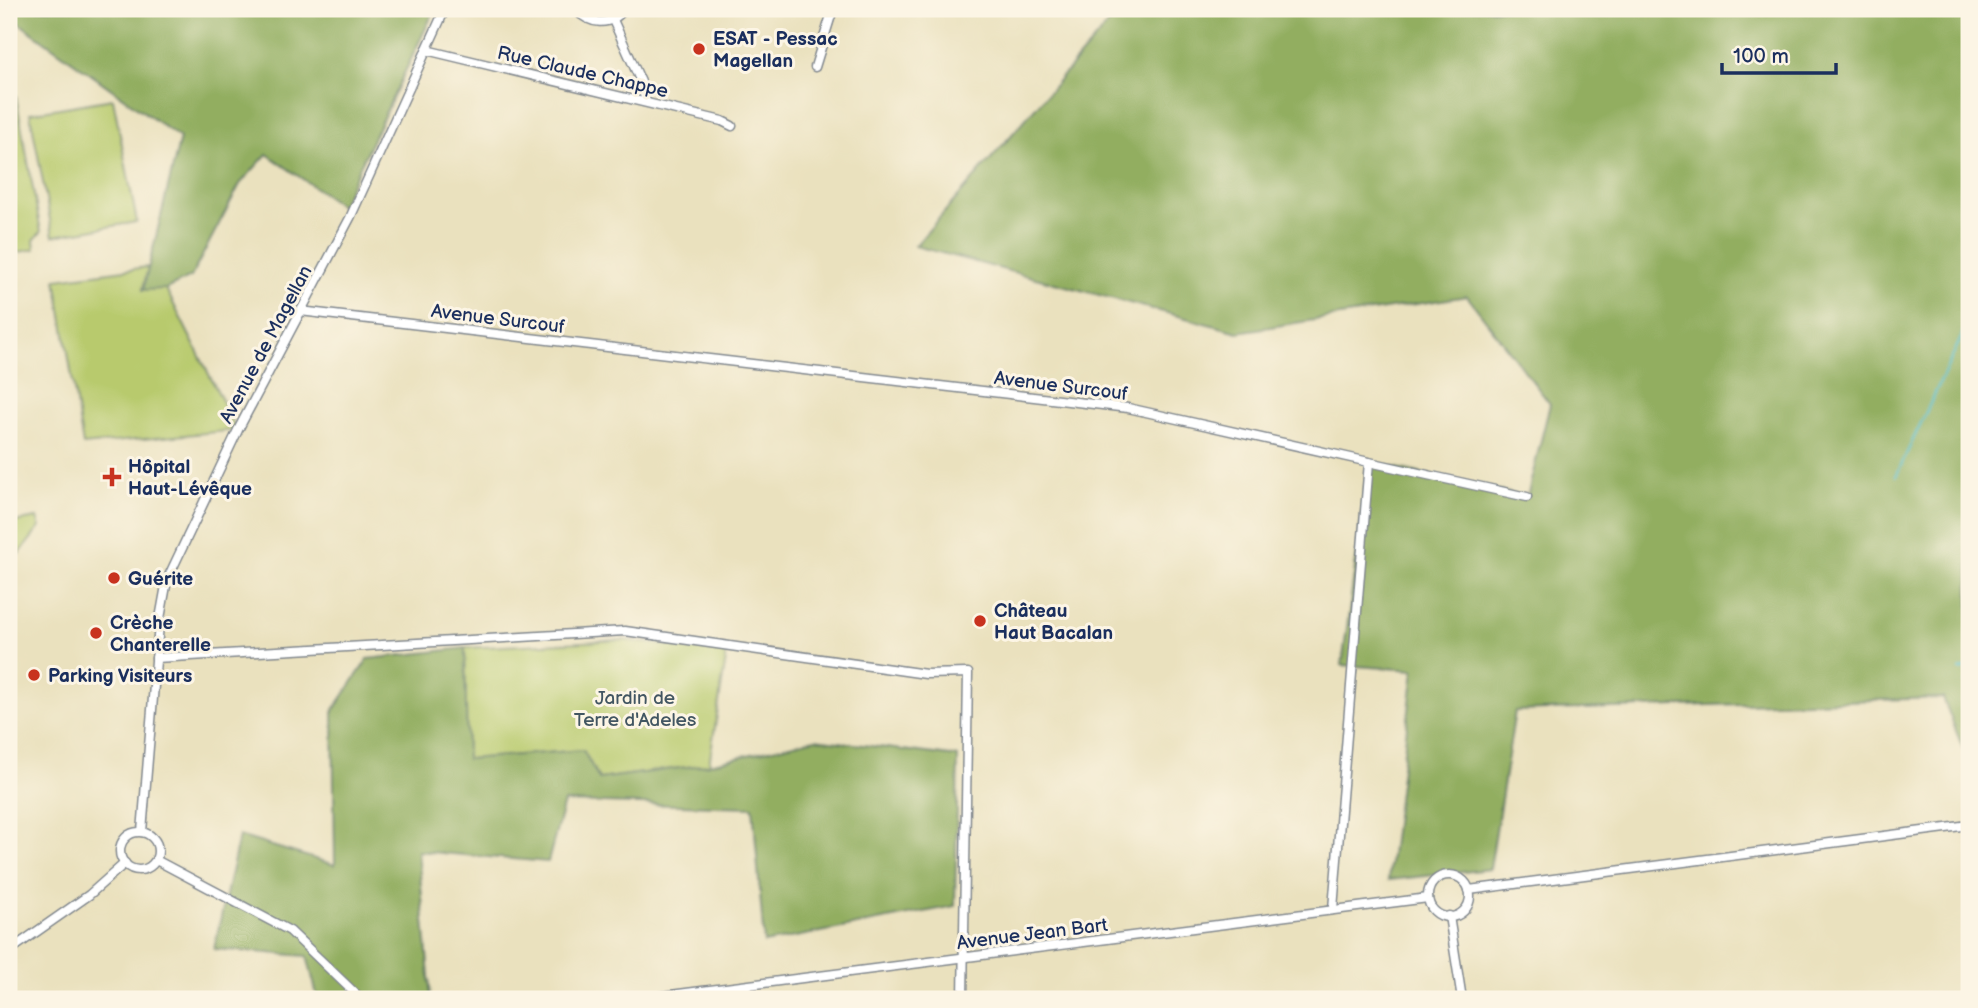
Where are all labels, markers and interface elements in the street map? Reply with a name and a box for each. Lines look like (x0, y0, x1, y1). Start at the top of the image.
place label: ESAT - Pessac Magellan (713, 28, 838, 73)
scale bar (1722, 32, 1836, 76)
marker: ESAT - Pessac Magellan (691, 41, 707, 57)
street label: Rue Claude Chappe (495, 42, 670, 103)
text: 100 m (1733, 44, 1789, 69)
street label: Avenue de Magellan (215, 262, 318, 428)
street label: Avenue Surcouf (430, 300, 566, 339)
street label: Avenue Surcouf (993, 367, 1129, 406)
place label: Hôpital Haut-Lévêque (128, 456, 252, 501)
marker: Hôpital Haut-Lévêque (102, 467, 122, 487)
place label: Guérite (128, 568, 193, 591)
marker: Guérite (106, 570, 122, 586)
place label: Château Haut Bacalan (994, 600, 1113, 645)
place label: Crèche Chanterelle (110, 612, 211, 657)
marker: Château Haut Bacalan (972, 613, 988, 629)
marker: Crèche Chanterelle (88, 625, 104, 641)
place label: Parking Visiteurs (48, 665, 192, 688)
marker: Parking Visiteurs (26, 667, 42, 683)
park label: Jardin de Terre d'Adeles (574, 687, 696, 732)
street label: Avenue Jean Bart (955, 914, 1109, 955)

